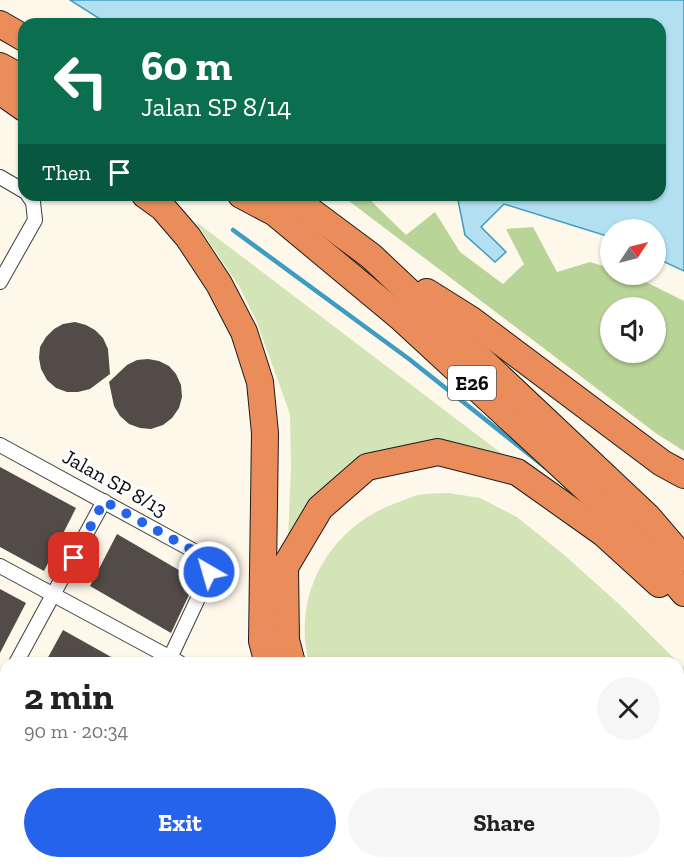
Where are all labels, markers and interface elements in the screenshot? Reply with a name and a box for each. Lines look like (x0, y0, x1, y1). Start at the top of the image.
text: 60 m (141, 40, 232, 91)
icon: left (42, 42, 120, 120)
text: Jalan SP 8/14 (141, 91, 292, 123)
icon: arrive (103, 156, 136, 189)
text: Then (42, 159, 91, 186)
north arrow (600, 219, 666, 285)
map controls (600, 219, 666, 363)
button: sound (600, 297, 666, 363)
road number: E26 (448, 366, 496, 400)
street label: Jalan SP 8/13 (58, 444, 172, 522)
pin (48, 532, 99, 583)
position arrow (177, 540, 241, 604)
icon: arrive (57, 541, 90, 574)
text: 2 min (24, 675, 114, 718)
button: close (597, 677, 660, 740)
text: 90 m · 20:34 (24, 719, 128, 743)
button: Exit (24, 788, 336, 857)
button: Share (348, 788, 660, 857)

